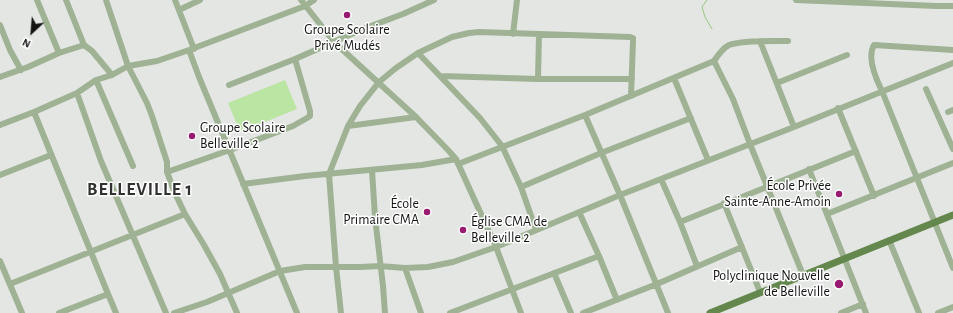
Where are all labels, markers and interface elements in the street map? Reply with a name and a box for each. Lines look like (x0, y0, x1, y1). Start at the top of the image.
marker: Groupe Scolaire Privé Mudés (342, 10, 352, 20)
north arrow (12, 12, 52, 52)
place label: Groupe Scolaire Privé Mudés (304, 22, 390, 54)
text: N (21, 37, 32, 50)
place label: Groupe Scolaire Belleville 2 (200, 120, 285, 152)
marker: Groupe Scolaire Belleville 2 (187, 131, 197, 141)
place label: École Privée Sainte-Anne-Amoin (724, 178, 831, 210)
district label: BELLEVILLE 1 (87, 179, 193, 201)
marker: École Privée Sainte-Anne-Amoin (834, 189, 844, 199)
place label: École Primaire CMA (343, 196, 419, 228)
marker: École Primaire CMA (422, 207, 432, 217)
place label: Église CMA de Belleville 2 (471, 214, 547, 246)
marker: Église CMA de Belleville 2 (458, 225, 468, 235)
place label: Polyclinique Nouvelle de Belleville (713, 268, 830, 300)
marker: Polyclinique Nouvelle de Belleville (833, 278, 845, 290)

